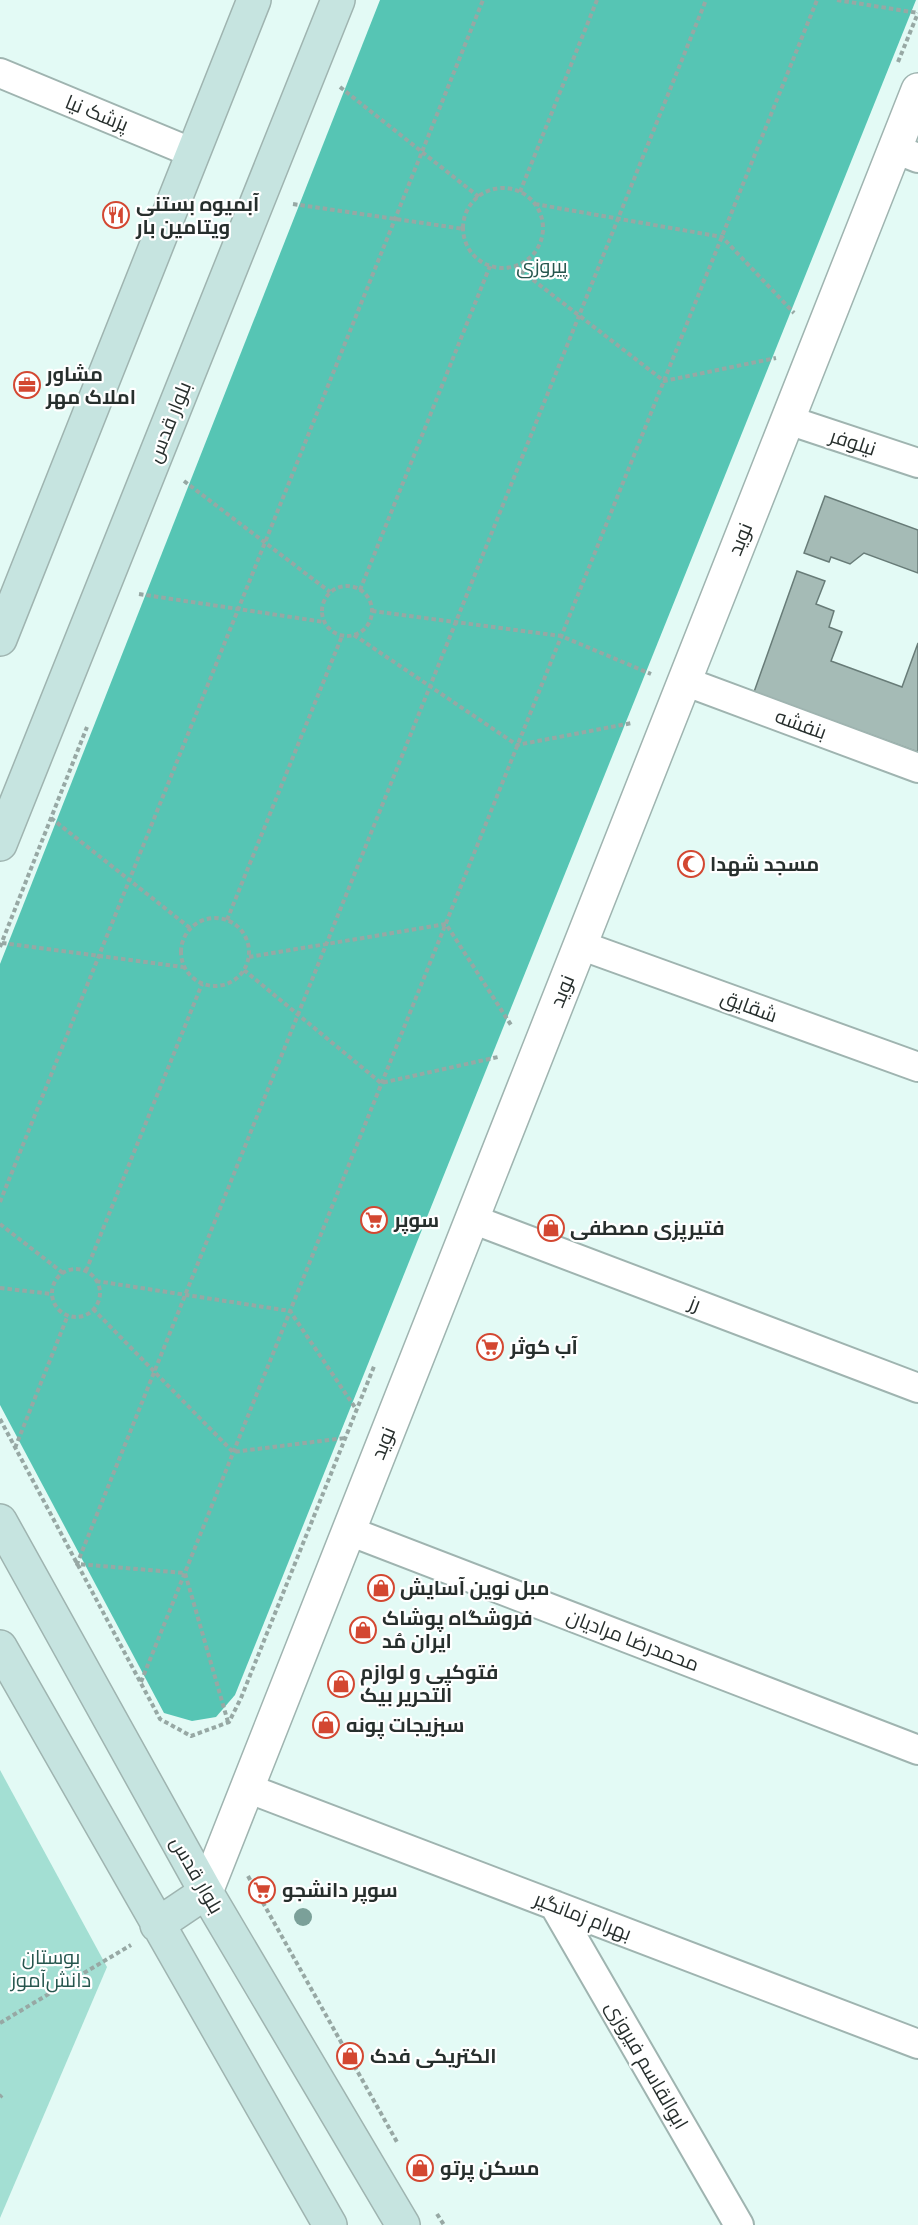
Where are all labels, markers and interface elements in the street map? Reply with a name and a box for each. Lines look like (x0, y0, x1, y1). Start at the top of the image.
street label: پزشک نیا (62, 90, 133, 138)
place label: آبمیوه بستنی ویتامین بار (135, 192, 260, 239)
restaurant icon: آبمیوه بستنی ویتامین بار (101, 200, 131, 230)
park label: پیروزی (516, 254, 568, 279)
place label: مشاور املاک مهر (45, 362, 136, 410)
office icon: مشاور املاک مهر (12, 370, 42, 400)
street label: بلوار قدس (142, 378, 197, 466)
street label: نیلوفر (826, 423, 879, 461)
street label: نوید (723, 519, 757, 559)
street label: بنفشه (772, 704, 830, 744)
mosque icon: مسجد شهدا (676, 849, 706, 879)
place label: مسجد شهدا (710, 852, 819, 877)
street label: نوید (545, 971, 579, 1011)
street label: شقایق (717, 985, 781, 1028)
supermarket icon: سوپر (359, 1205, 389, 1235)
place label: سوپر (393, 1208, 439, 1234)
shop icon: فتیرپزی مصطفی (536, 1213, 566, 1243)
place label: فتیرپزی مصطفی (570, 1216, 725, 1242)
street label: رز (685, 1290, 704, 1316)
supermarket icon: آب کوثر (475, 1332, 505, 1362)
place label: آب کوثر (509, 1335, 578, 1359)
street label: نوید (366, 1423, 400, 1463)
shop icon: مبل نوین آسایش (366, 1573, 396, 1603)
place label: مبل نوین آسایش (400, 1576, 549, 1600)
street label: محمدرضا مرادیان (563, 1604, 702, 1677)
place label: فروشگاه پوشاک ایران مُد (382, 1606, 533, 1653)
shop icon: فروشگاه پوشاک ایران مُد (348, 1615, 378, 1645)
place label: فتوکپی و لوازم التحریر بیک (360, 1660, 498, 1707)
shop icon: فتوکپی و لوازم التحریر بیک (326, 1669, 356, 1699)
shop icon: سبزیجات پونه (311, 1710, 341, 1740)
place label: سبزیجات پونه (346, 1713, 464, 1739)
street label: بلوار قدس (164, 1832, 229, 1918)
supermarket icon: سوپر دانشجو (247, 1875, 277, 1905)
place label: سوپر دانشجو (282, 1878, 398, 1904)
street label: بهرام زمانگیر (529, 1886, 635, 1947)
park label: بوستان دانش‌آموز (10, 1945, 91, 1993)
street label: ابوالقاسم فیروزی (599, 1997, 693, 2134)
shop icon: الکتریکی فدک (335, 2041, 365, 2071)
place label: الکتریکی فدک (370, 2044, 496, 2068)
shop icon: مسکن پرتو (405, 2153, 435, 2183)
place label: مسکن پرتو (440, 2156, 539, 2182)

